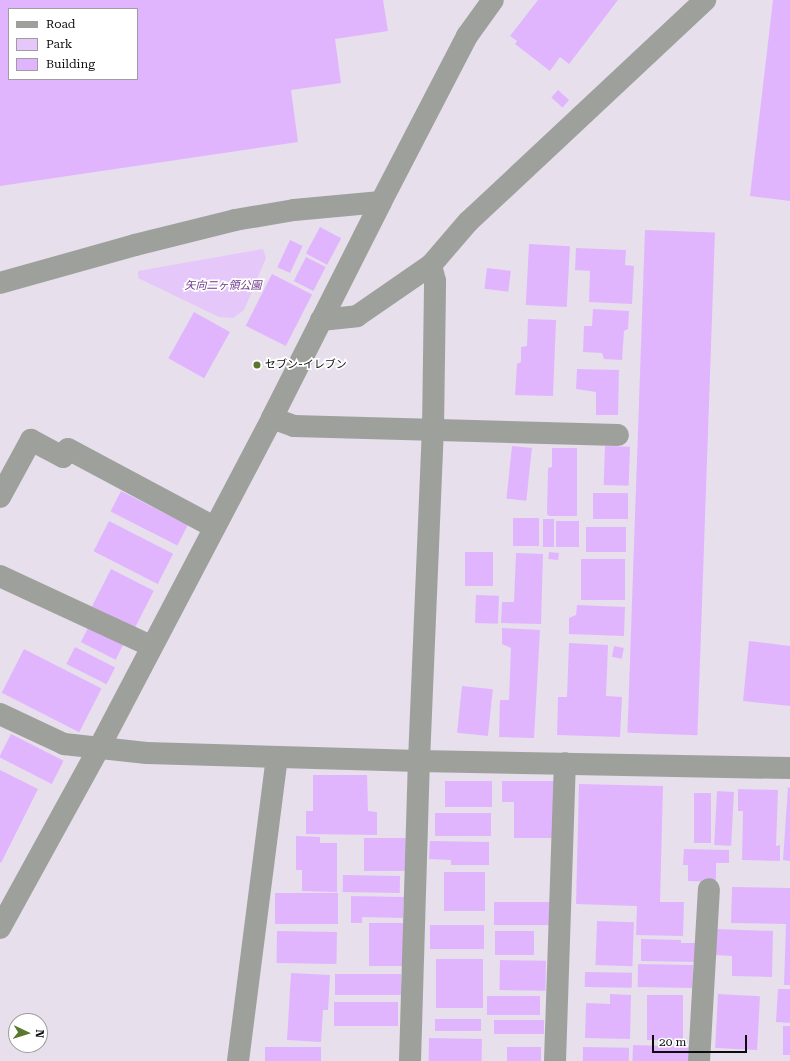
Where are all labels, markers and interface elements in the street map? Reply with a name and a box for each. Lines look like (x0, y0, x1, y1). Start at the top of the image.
legend (8, 8, 138, 80)
text: Road (46, 17, 75, 31)
text: Park (46, 37, 72, 51)
text: Building (46, 57, 95, 71)
park label: 矢向二ヶ領公園 (185, 279, 261, 293)
place label: セブン-イレブン (265, 358, 347, 372)
marker: セブン-イレブン (252, 360, 262, 370)
north arrow (8, 1013, 48, 1053)
scale bar (654, 1027, 749, 1053)
text: N (33, 1029, 46, 1038)
text: 20 m (659, 1035, 686, 1049)

